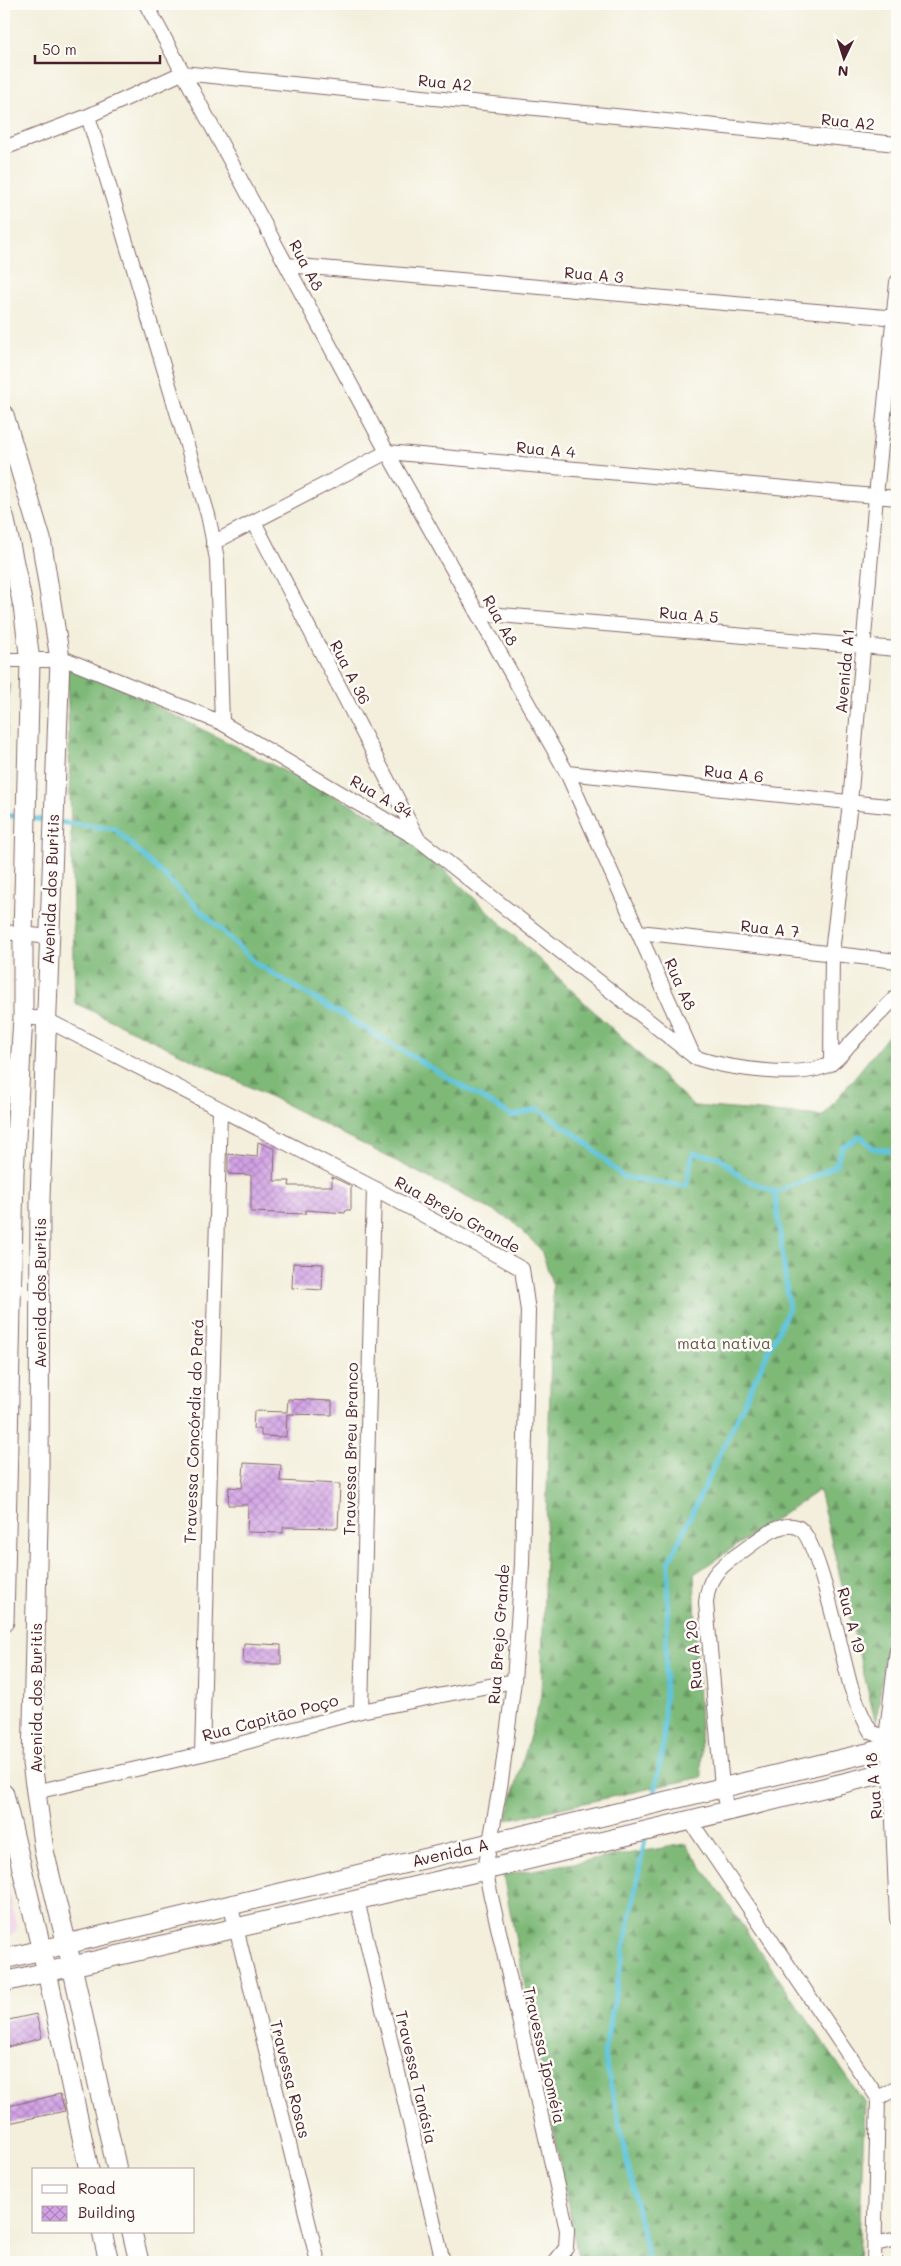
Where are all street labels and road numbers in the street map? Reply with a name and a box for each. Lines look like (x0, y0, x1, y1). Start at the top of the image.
street label: Rua A2 (417, 69, 473, 95)
street label: Rua A2 (820, 108, 876, 134)
street label: Rua A8 (285, 236, 329, 294)
street label: Rua A 3 (563, 261, 625, 287)
street label: Rua A 4 (515, 436, 577, 462)
street label: Rua A8 (479, 591, 524, 649)
street label: Rua A 5 (658, 601, 720, 627)
street label: Avenida A1 (830, 628, 858, 714)
street label: Rua A 36 (326, 636, 376, 708)
street label: Rua A 6 (703, 759, 765, 787)
street label: Rua A 34 (347, 770, 418, 823)
street label: Avenida dos Buritis (37, 813, 63, 965)
street label: Rua A 7 (739, 914, 801, 942)
street label: Rua A8 (660, 955, 702, 1014)
street label: Rua Brejo Grande (391, 1171, 525, 1257)
street label: Avenida dos Buritis (29, 1218, 50, 1368)
street label: Travessa Concórdia do Pará (179, 1318, 207, 1544)
street label: Travessa Breu Branco (338, 1362, 362, 1536)
street label: Rua Brejo Grande (483, 1563, 513, 1705)
street label: Rua A 19 (833, 1585, 871, 1655)
street label: Rua A 20 (680, 1620, 706, 1690)
street label: Avenida dos Buritis (25, 1623, 46, 1773)
street label: Rua Capitão Poço (200, 1689, 340, 1745)
street label: Rua A 18 (860, 1751, 886, 1820)
street label: Avenida A (410, 1833, 490, 1871)
street label: Travessa Ipoméia (519, 1985, 571, 2126)
street label: Travessa Tanásia (391, 2008, 443, 2146)
street label: Travessa Rosas (266, 2018, 316, 2140)

